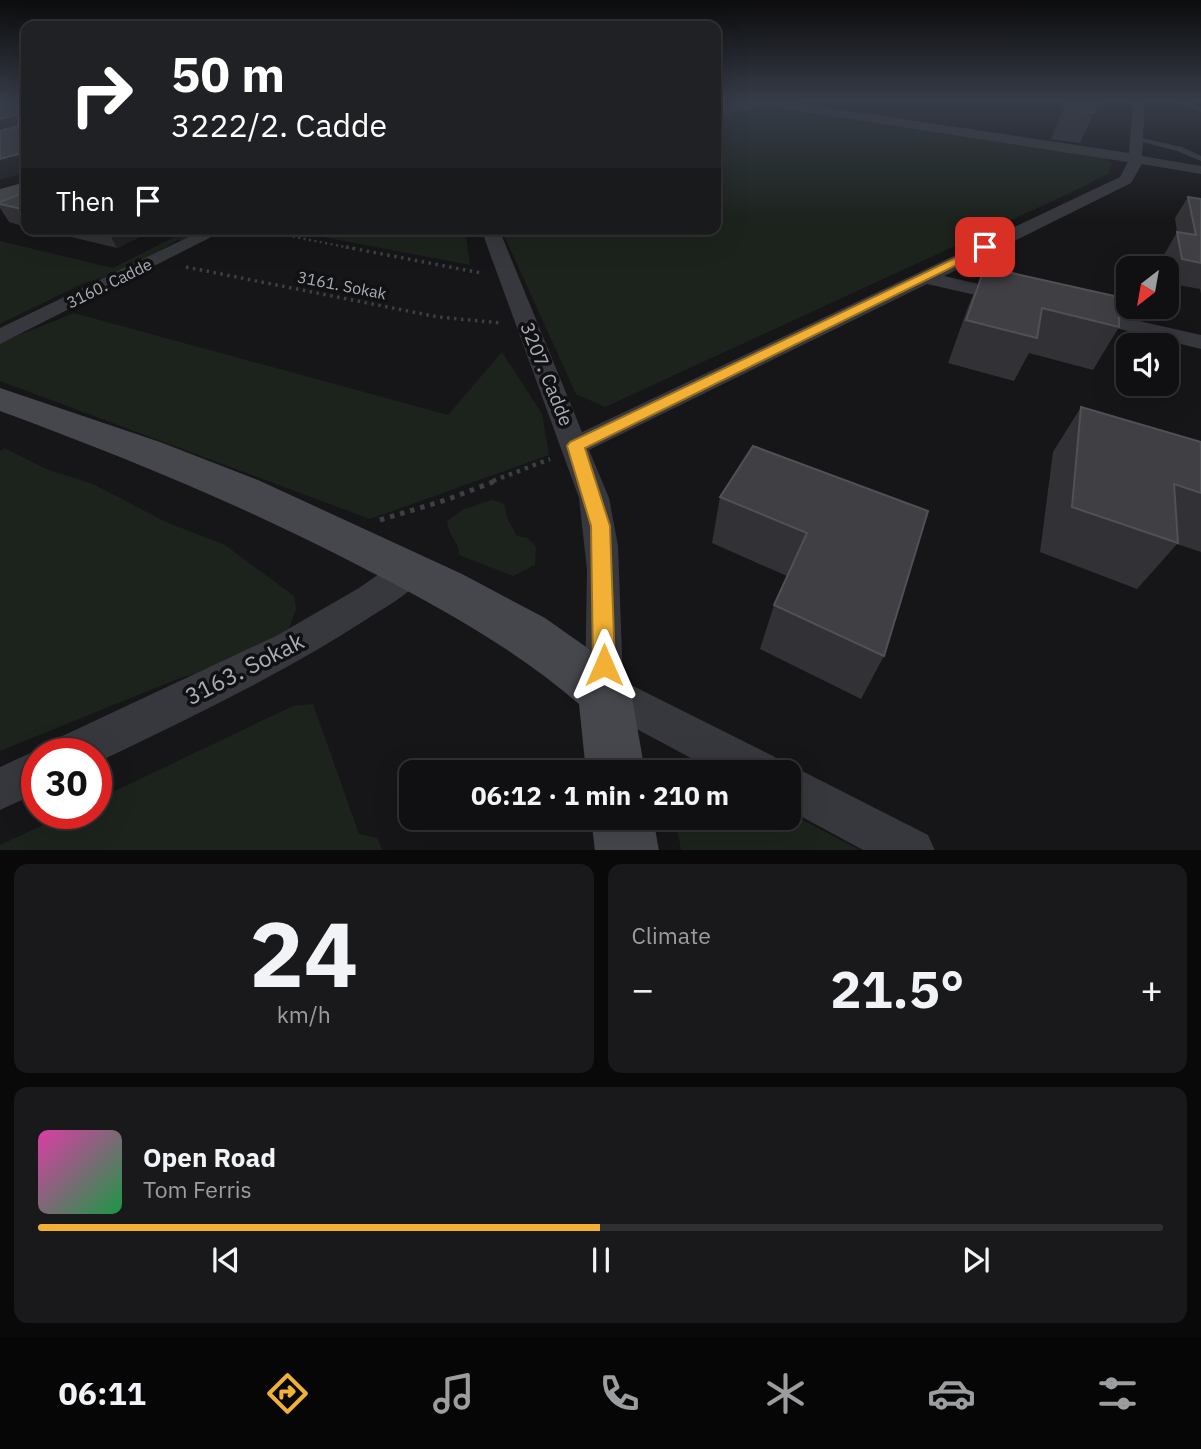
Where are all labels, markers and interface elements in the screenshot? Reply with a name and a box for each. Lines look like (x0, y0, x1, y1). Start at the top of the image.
text: 50 m (171, 42, 285, 105)
icon: right (56, 49, 147, 140)
text: 3222/2. Cadde (171, 104, 387, 146)
icon: arrive (129, 182, 167, 220)
text: Then (56, 184, 115, 218)
pin (955, 217, 1015, 277)
icon: arrive (966, 228, 1004, 266)
street label: 3160. Cadde (63, 254, 155, 312)
north arrow (1116, 256, 1180, 318)
map controls (1116, 256, 1179, 396)
street label: 3161. Sokak (296, 267, 389, 304)
street label: 3207. Cadde (515, 319, 579, 429)
button: sound (1116, 333, 1179, 396)
street label: 3163. Sokak (179, 625, 309, 711)
position arrow (567, 628, 641, 702)
speed limit sign: 30 (21, 738, 112, 829)
text: 06:12 · 1 min · 210 m (471, 778, 729, 812)
text: 24 (249, 894, 358, 1012)
text: Climate (632, 920, 711, 950)
text: 21.5° (830, 955, 964, 1022)
text: − (632, 964, 654, 1013)
text: + (1140, 964, 1163, 1013)
text: km/h (277, 999, 331, 1029)
text: Open Road (143, 1140, 276, 1174)
text: Tom Ferris (143, 1174, 252, 1204)
icon: previous (207, 1241, 245, 1279)
icon: pause (582, 1241, 620, 1279)
icon: next (957, 1241, 995, 1279)
icon: directions (263, 1369, 312, 1418)
icon: music (429, 1369, 478, 1418)
icon: phone (595, 1369, 644, 1418)
icon: climate (761, 1369, 810, 1418)
icon: car (927, 1369, 976, 1418)
icon: filters (1093, 1369, 1142, 1418)
text: 06:11 (59, 1372, 146, 1414)

